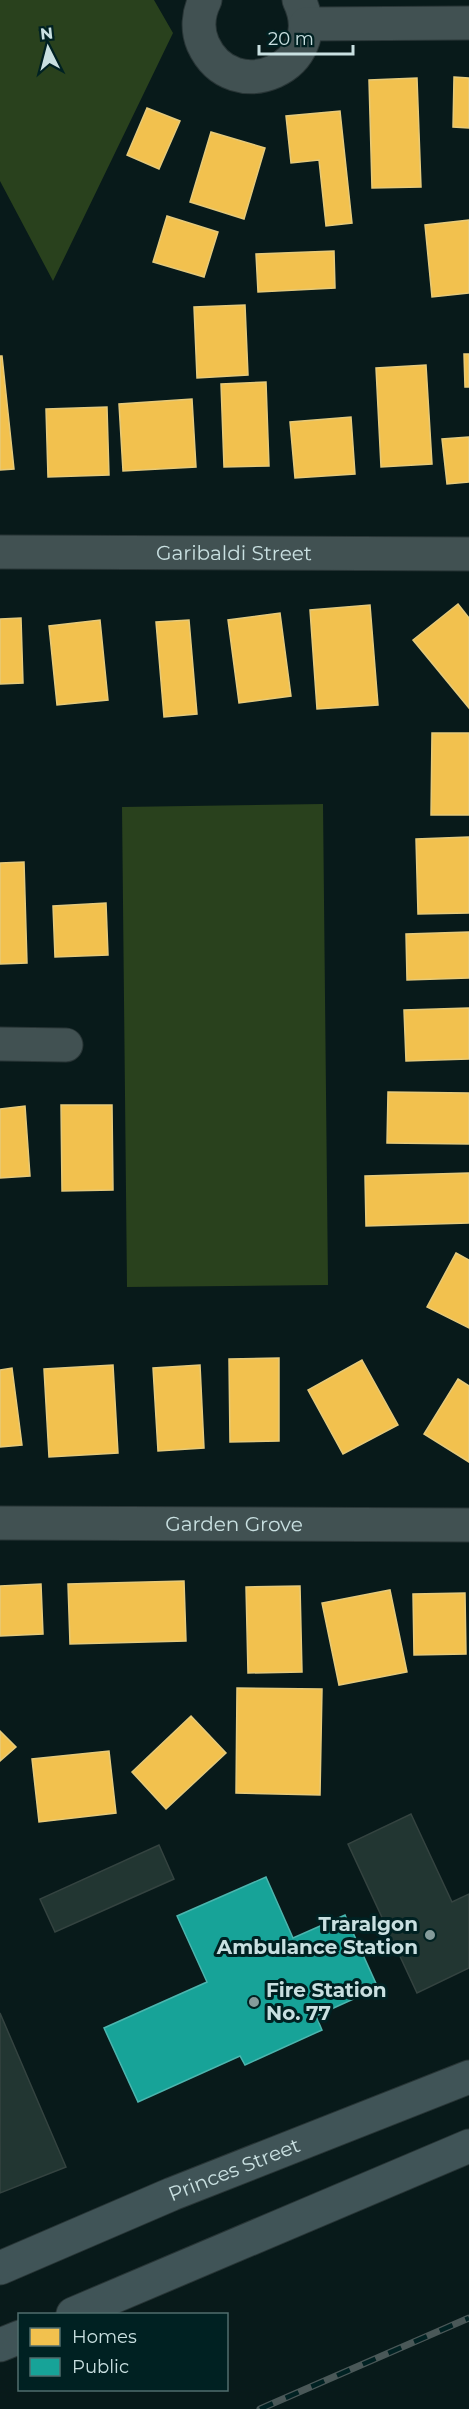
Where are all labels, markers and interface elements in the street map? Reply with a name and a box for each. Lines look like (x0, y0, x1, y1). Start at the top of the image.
north arrow (18, 18, 78, 78)
scale bar (259, 18, 354, 56)
text: N (39, 23, 54, 44)
text: 20 m (268, 28, 314, 50)
street label: Garibaldi Street (156, 541, 312, 565)
street label: Garden Grove (165, 1512, 303, 1536)
place label: Traralgon Ambulance Station (216, 1912, 418, 1959)
marker: Traralgon Ambulance Station (423, 1928, 437, 1942)
place label: Fire Station No. 77 (266, 1978, 387, 2025)
marker: Fire Station No. 77 (247, 1995, 261, 2009)
street label: Princes Street (165, 2133, 303, 2206)
legend (18, 2313, 228, 2391)
text: Homes (72, 2326, 137, 2348)
text: Public (72, 2356, 129, 2378)

